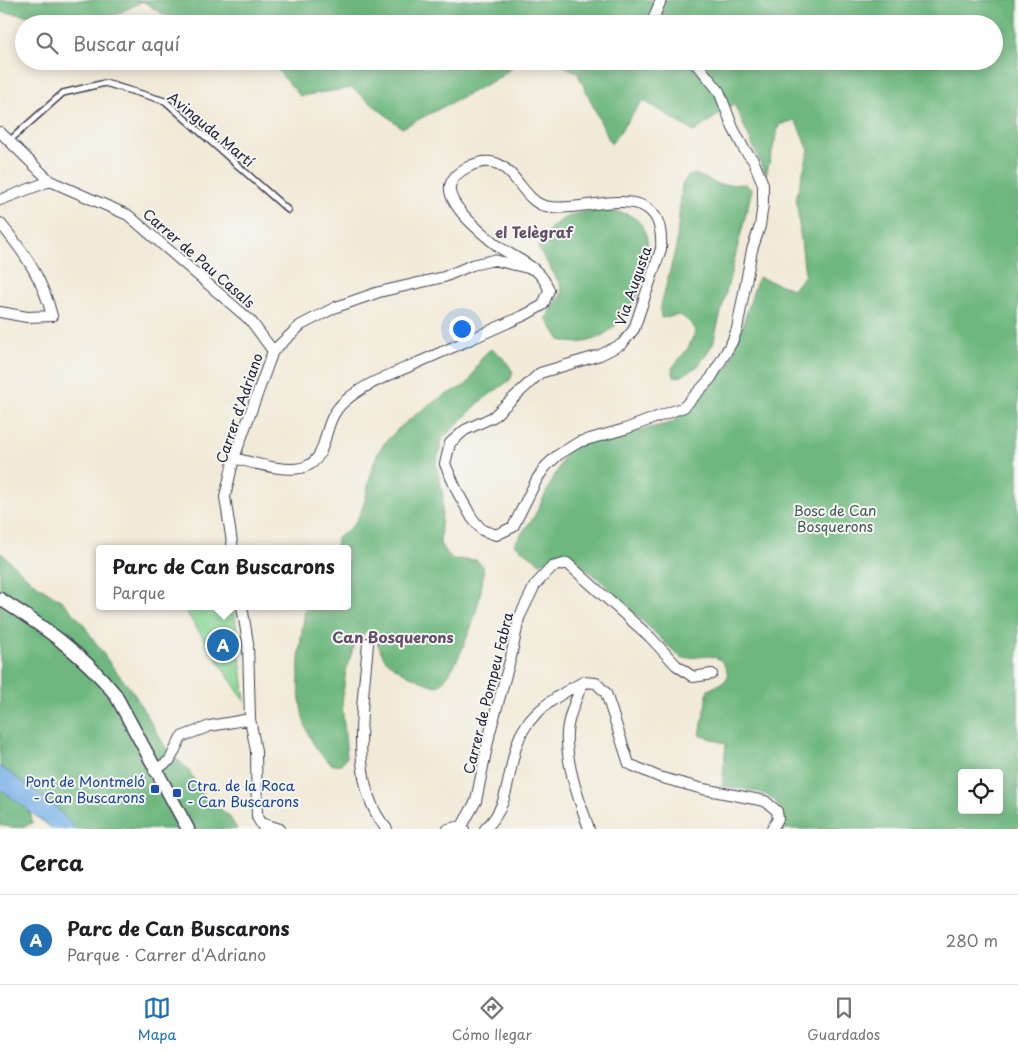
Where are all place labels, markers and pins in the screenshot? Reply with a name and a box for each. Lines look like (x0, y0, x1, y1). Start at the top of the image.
pin: A (207, 626, 239, 664)
place label: Pont de Montmeló - Can Buscarons (25, 771, 145, 808)
place label: Ctra. de la Roca - Can Buscarons (187, 775, 299, 812)
marker: Pont de Montmeló - Can Buscarons (149, 783, 161, 795)
marker: Ctra. de la Roca - Can Buscarons (171, 787, 183, 799)

